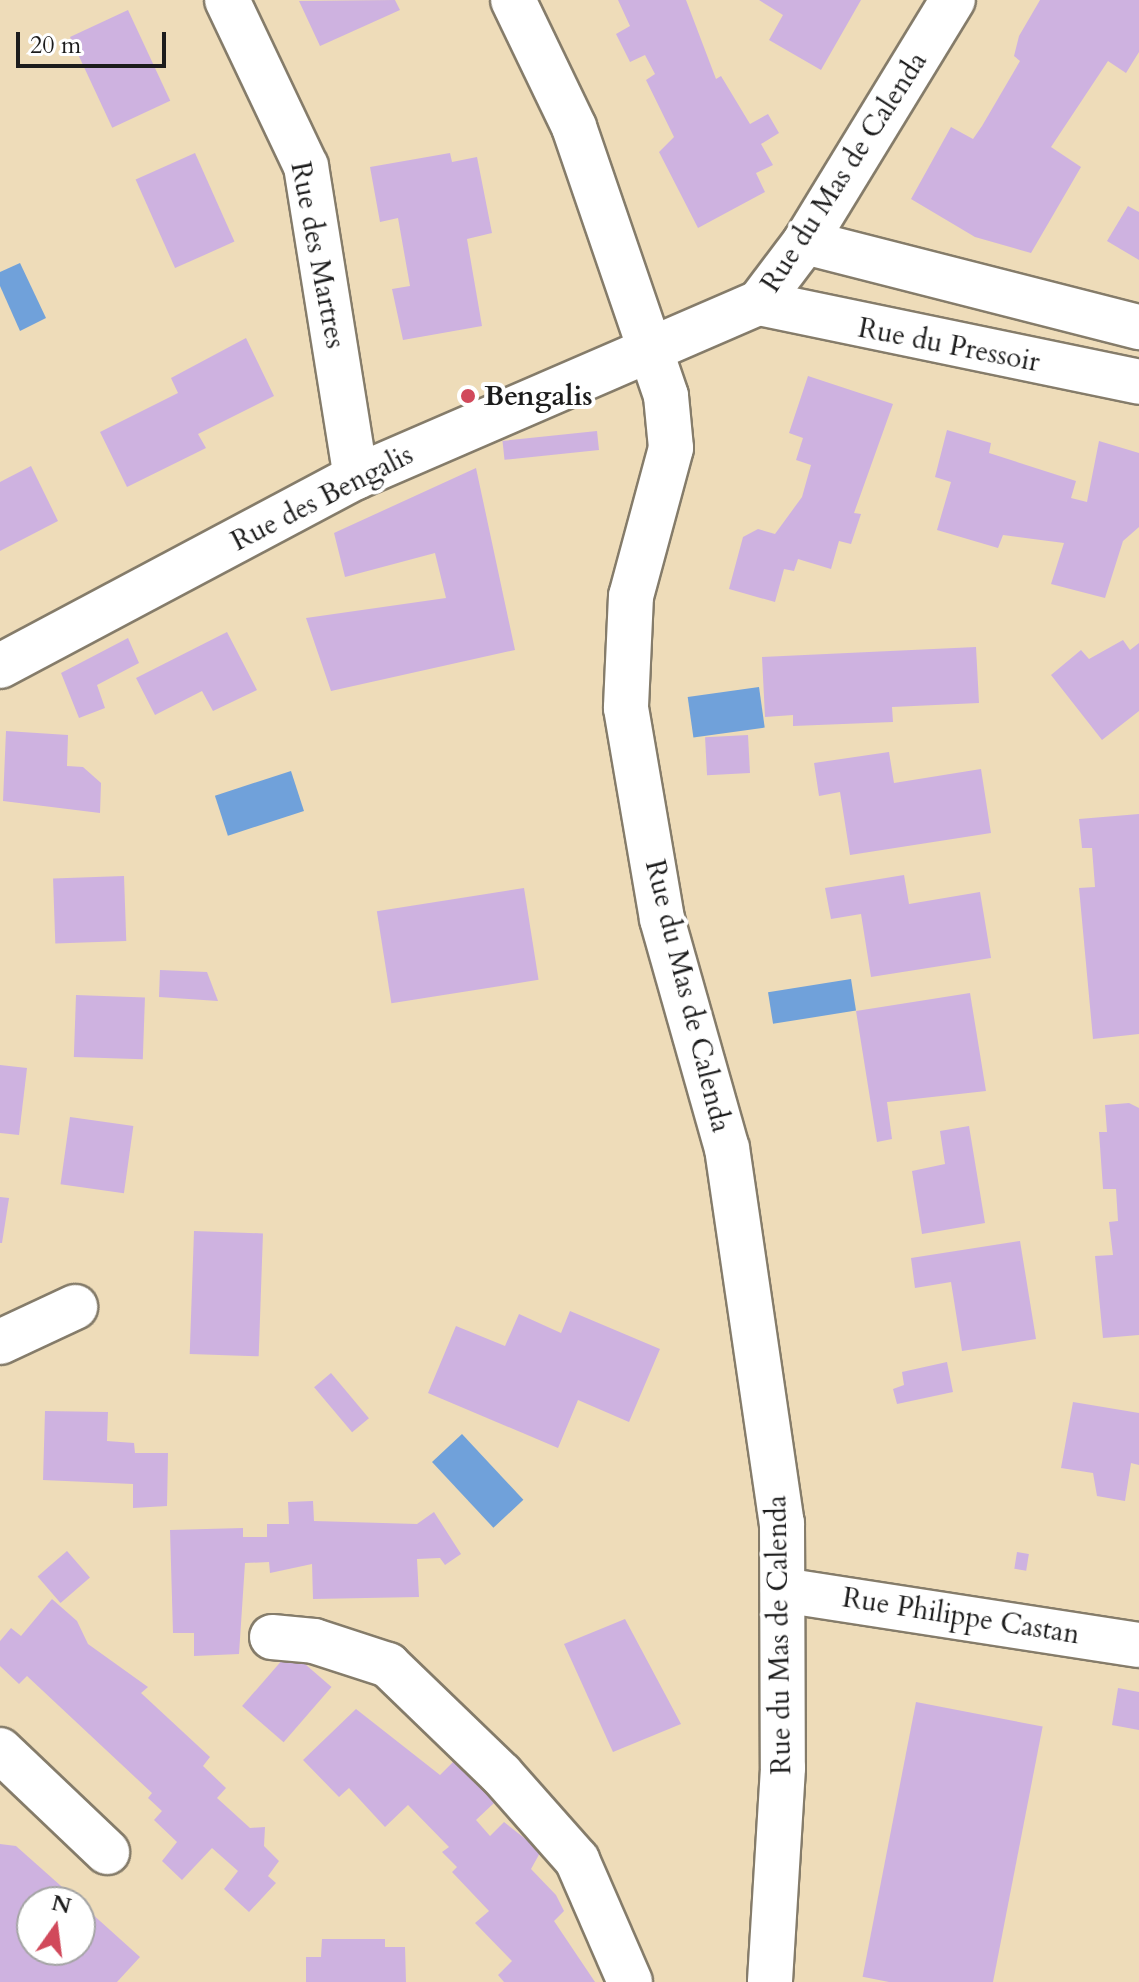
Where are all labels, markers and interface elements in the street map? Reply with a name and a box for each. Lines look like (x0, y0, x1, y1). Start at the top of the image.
scale bar (20, 16, 170, 66)
text: 20 m (30, 29, 81, 62)
street label: Rue du Mas de Calenda (754, 46, 934, 298)
street label: Rue des Martres (283, 159, 353, 351)
street label: Rue du Pressoir (855, 311, 1043, 379)
place label: Bengalis (484, 379, 593, 413)
marker: Bengalis (459, 387, 477, 405)
street label: Rue des Bengalis (226, 438, 418, 558)
street label: Rue du Mas de Calenda (638, 856, 738, 1136)
street label: Rue du Mas de Calenda (760, 1495, 798, 1775)
street label: Rue Philippe Castan (840, 1581, 1082, 1651)
north arrow (16, 1886, 96, 1966)
text: N (48, 1888, 74, 1922)

